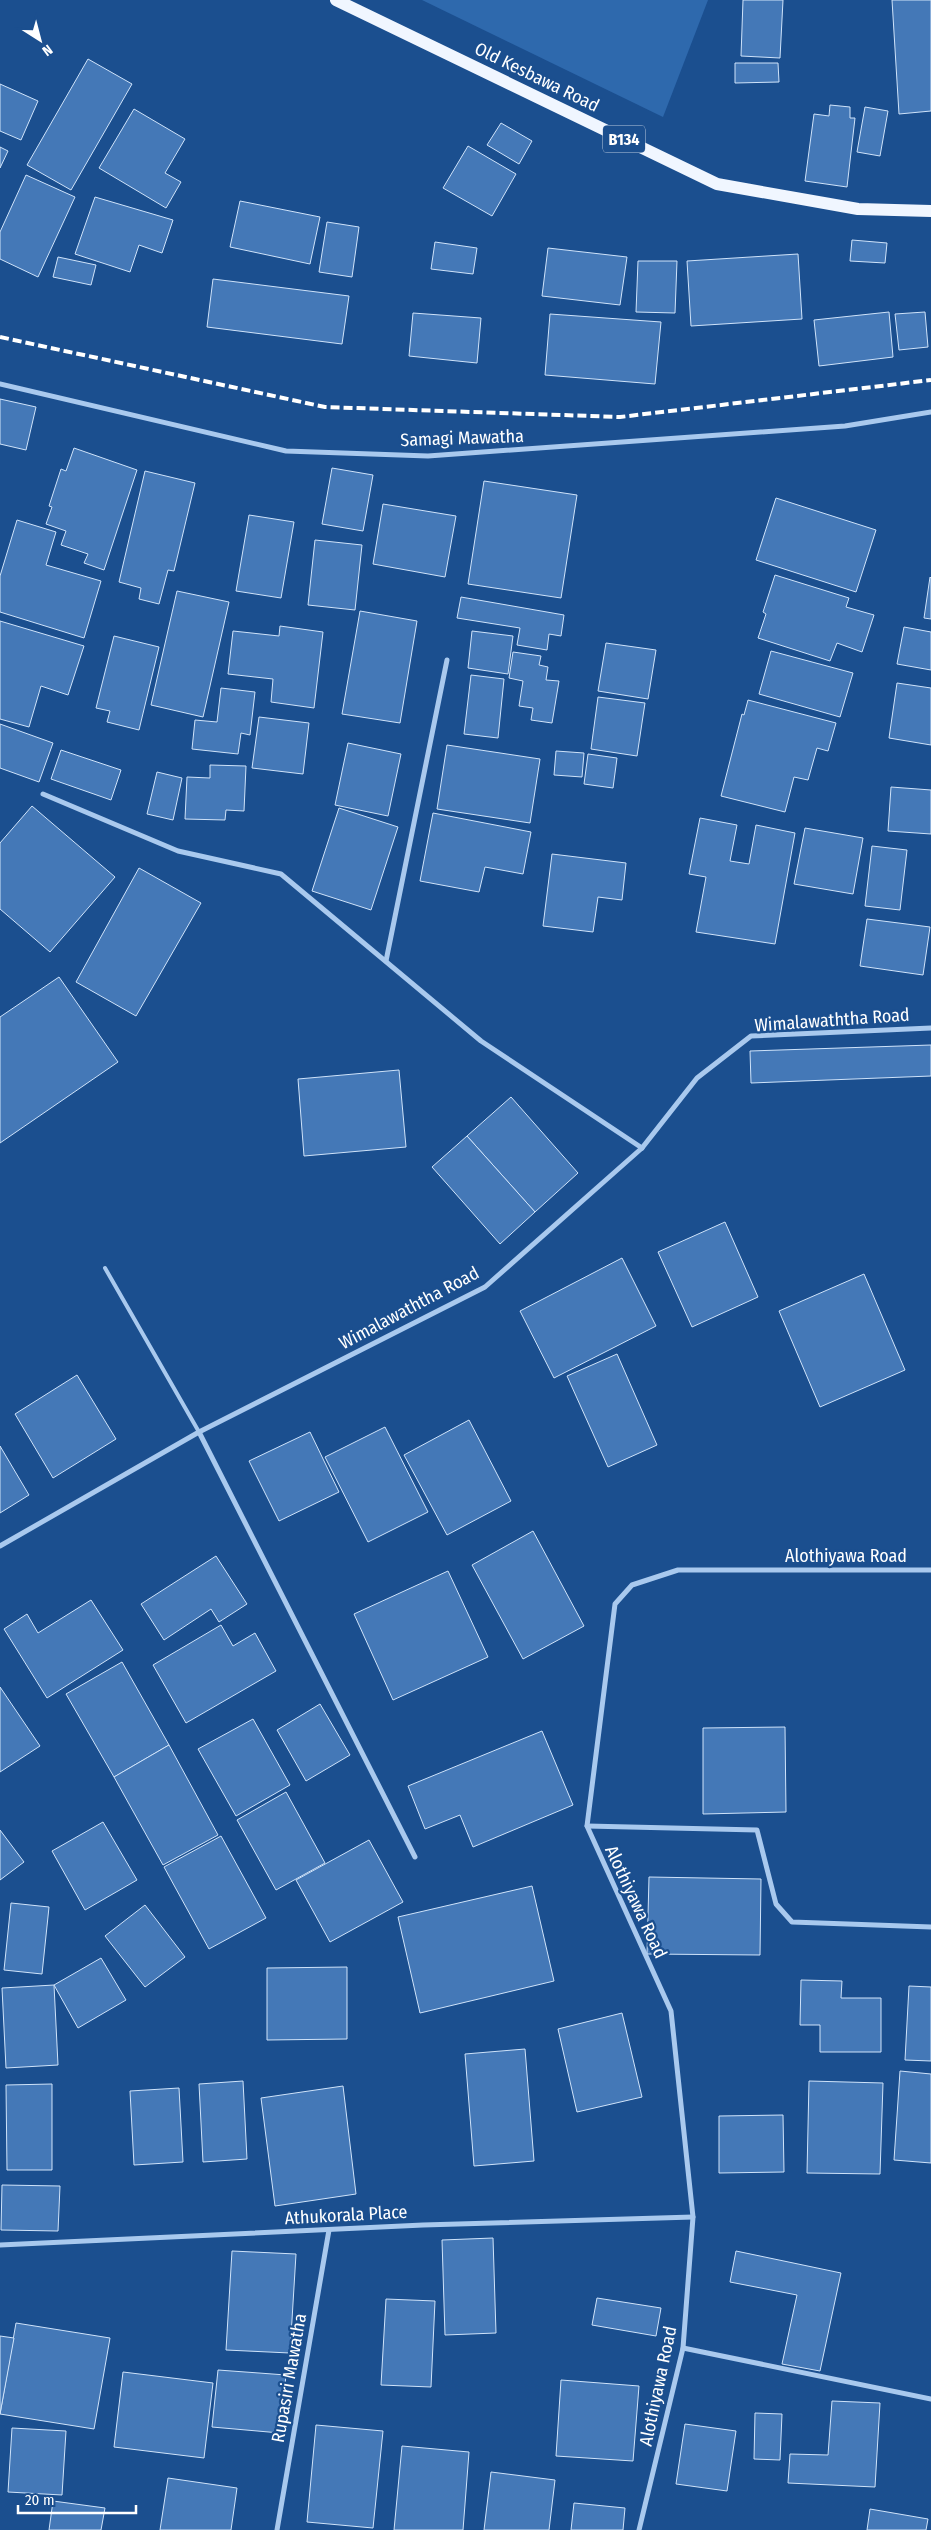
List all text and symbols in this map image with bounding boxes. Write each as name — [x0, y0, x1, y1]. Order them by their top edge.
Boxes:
north arrow — [15, 15, 65, 65]
street label: Old Kesbawa Road — [471, 37, 603, 117]
text: N — [39, 41, 56, 59]
road number: B134 — [603, 126, 645, 152]
street label: Samagi Mawatha — [400, 425, 524, 451]
street label: Wimalawaththa Road — [754, 1004, 910, 1036]
street label: Wimalawaththa Road — [335, 1262, 483, 1354]
street label: Alothiyawa Road — [785, 1545, 907, 1567]
street label: Alothiyawa Road — [600, 1842, 672, 1962]
street label: Athukorala Place — [284, 2201, 408, 2229]
street label: Rupasiri Mawatha — [267, 2312, 311, 2444]
street label: Alothiyawa Road — [635, 2324, 681, 2448]
scale bar — [18, 2482, 135, 2514]
text: 20 m — [25, 2491, 55, 2509]

